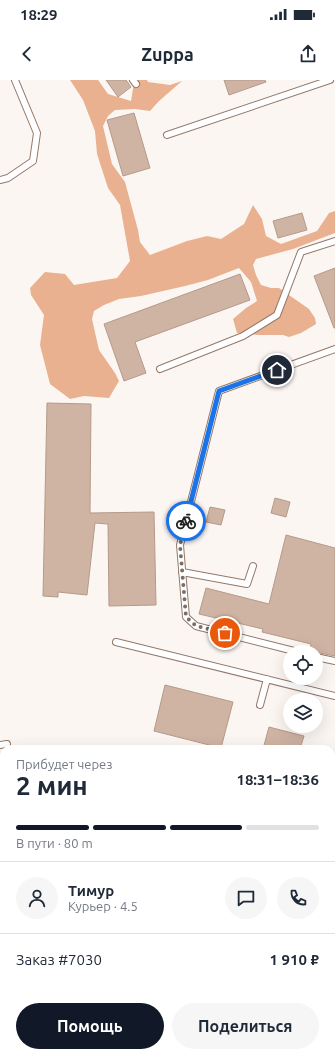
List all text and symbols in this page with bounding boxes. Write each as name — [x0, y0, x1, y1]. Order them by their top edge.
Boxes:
text: 18:29 — [20, 6, 58, 23]
icon: back — [16, 43, 38, 65]
icon: share — [297, 43, 319, 65]
text: Zuppa — [141, 44, 194, 64]
pin — [260, 353, 294, 387]
icon: home — [266, 359, 288, 381]
courier — [166, 501, 206, 541]
icon: bike — [175, 510, 197, 532]
pin — [208, 616, 242, 650]
icon: bag — [214, 622, 236, 644]
map controls — [283, 645, 323, 733]
button: locate — [283, 645, 323, 685]
button: layers — [283, 693, 323, 733]
text: Прибудет через — [16, 757, 113, 771]
text: 2 мин — [16, 771, 88, 800]
text: 18:31–18:36 — [236, 771, 319, 788]
text: В пути · 80 m — [16, 836, 93, 850]
button: person — [16, 877, 58, 919]
button: chat — [225, 877, 267, 919]
button: phone — [277, 877, 319, 919]
text: Тимур — [68, 882, 114, 899]
text: Курьер · 4.5 — [68, 899, 138, 913]
text: Заказ #7030 — [16, 951, 102, 968]
text: 1 910 ₽ — [270, 951, 319, 968]
button: Помощь — [16, 1003, 164, 1049]
button: Поделиться — [172, 1003, 319, 1049]

